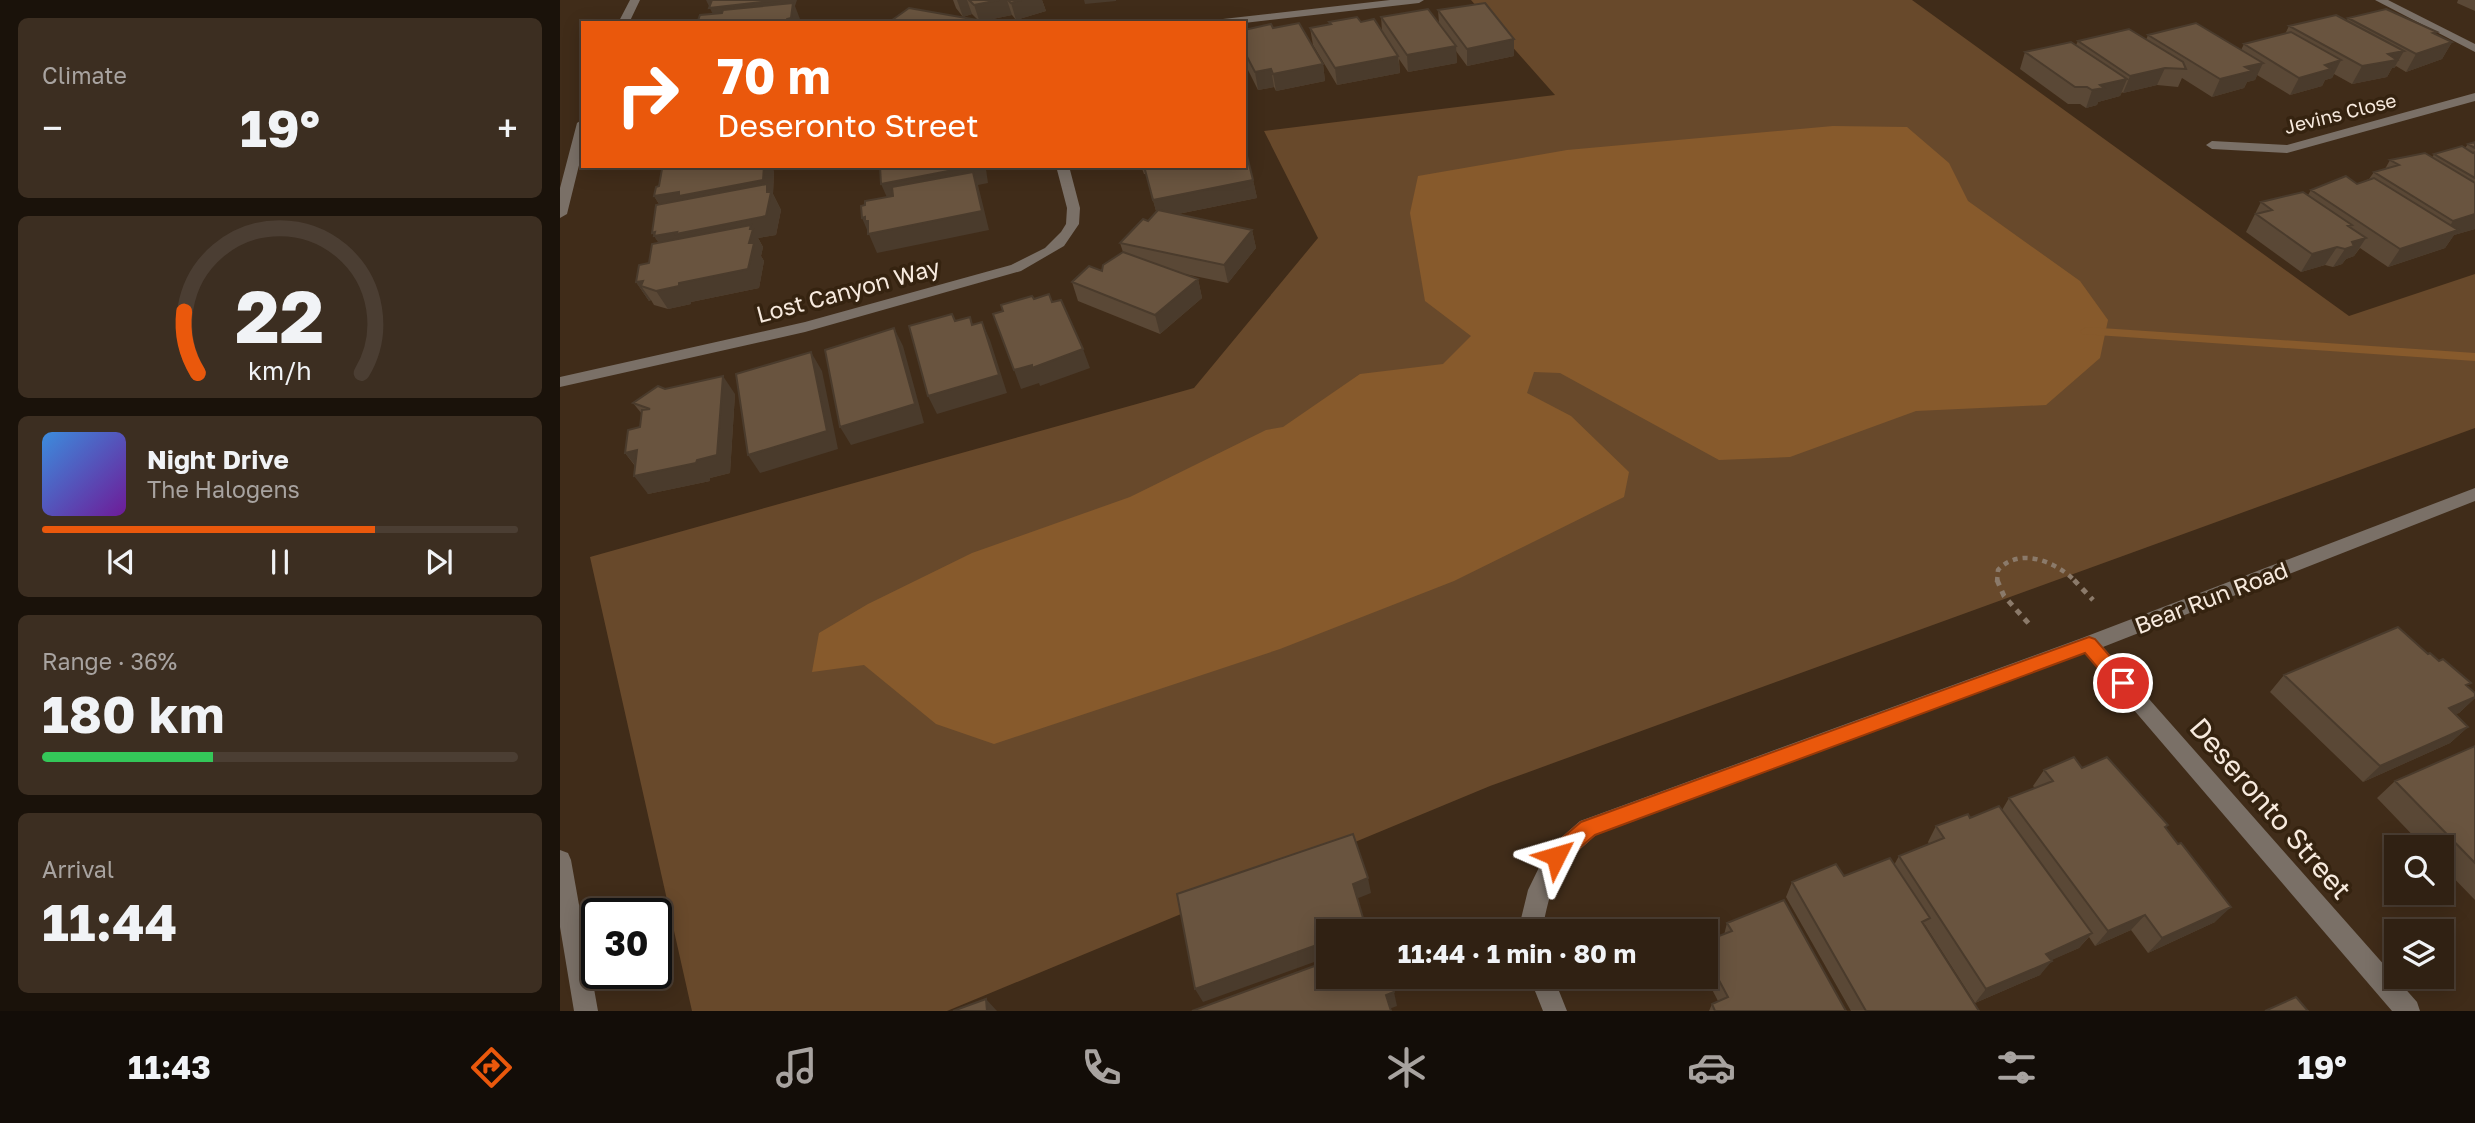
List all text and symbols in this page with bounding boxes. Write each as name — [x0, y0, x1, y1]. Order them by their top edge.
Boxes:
text: 70 m — [717, 46, 831, 105]
icon: right — [602, 49, 693, 140]
text: Climate — [42, 61, 127, 89]
street label: Jevins Close — [2282, 88, 2398, 138]
text: 19° — [240, 96, 320, 158]
text: − — [42, 105, 63, 150]
text: + — [497, 105, 518, 150]
text: Deseronto Street — [717, 106, 979, 144]
street label: Lost Canyon Way — [753, 252, 943, 328]
text: 22 — [236, 273, 324, 360]
text: km/h — [248, 355, 312, 386]
text: Night Drive — [147, 444, 289, 475]
text: The Halogens — [147, 475, 300, 503]
icon: previous — [102, 543, 140, 581]
icon: pause — [261, 543, 299, 581]
icon: next — [420, 543, 458, 581]
street label: Bear Run Road — [2130, 555, 2292, 639]
text: Range · 36% — [42, 647, 177, 675]
pin — [2093, 653, 2153, 713]
icon: arrive — [2104, 664, 2142, 702]
text: 180 km — [42, 682, 225, 744]
street label: Deseronto Street — [2183, 711, 2359, 905]
position arrow — [1519, 819, 1593, 893]
map controls — [2384, 835, 2454, 989]
button: search — [2384, 835, 2454, 905]
text: Arrival — [42, 855, 114, 883]
text: 11:44 — [42, 890, 177, 952]
speed limit sign: 30 — [581, 898, 672, 989]
button: layers — [2384, 919, 2454, 989]
text: 11:44 · 1 min · 80 m — [1398, 938, 1636, 969]
icon: directions — [467, 1043, 516, 1092]
icon: music — [772, 1043, 821, 1092]
icon: phone — [1077, 1043, 1126, 1092]
icon: climate — [1382, 1043, 1431, 1092]
icon: car — [1687, 1043, 1736, 1092]
icon: filters — [1992, 1043, 2041, 1092]
text: 11:43 — [128, 1048, 211, 1086]
text: 19° — [2298, 1048, 2347, 1086]

